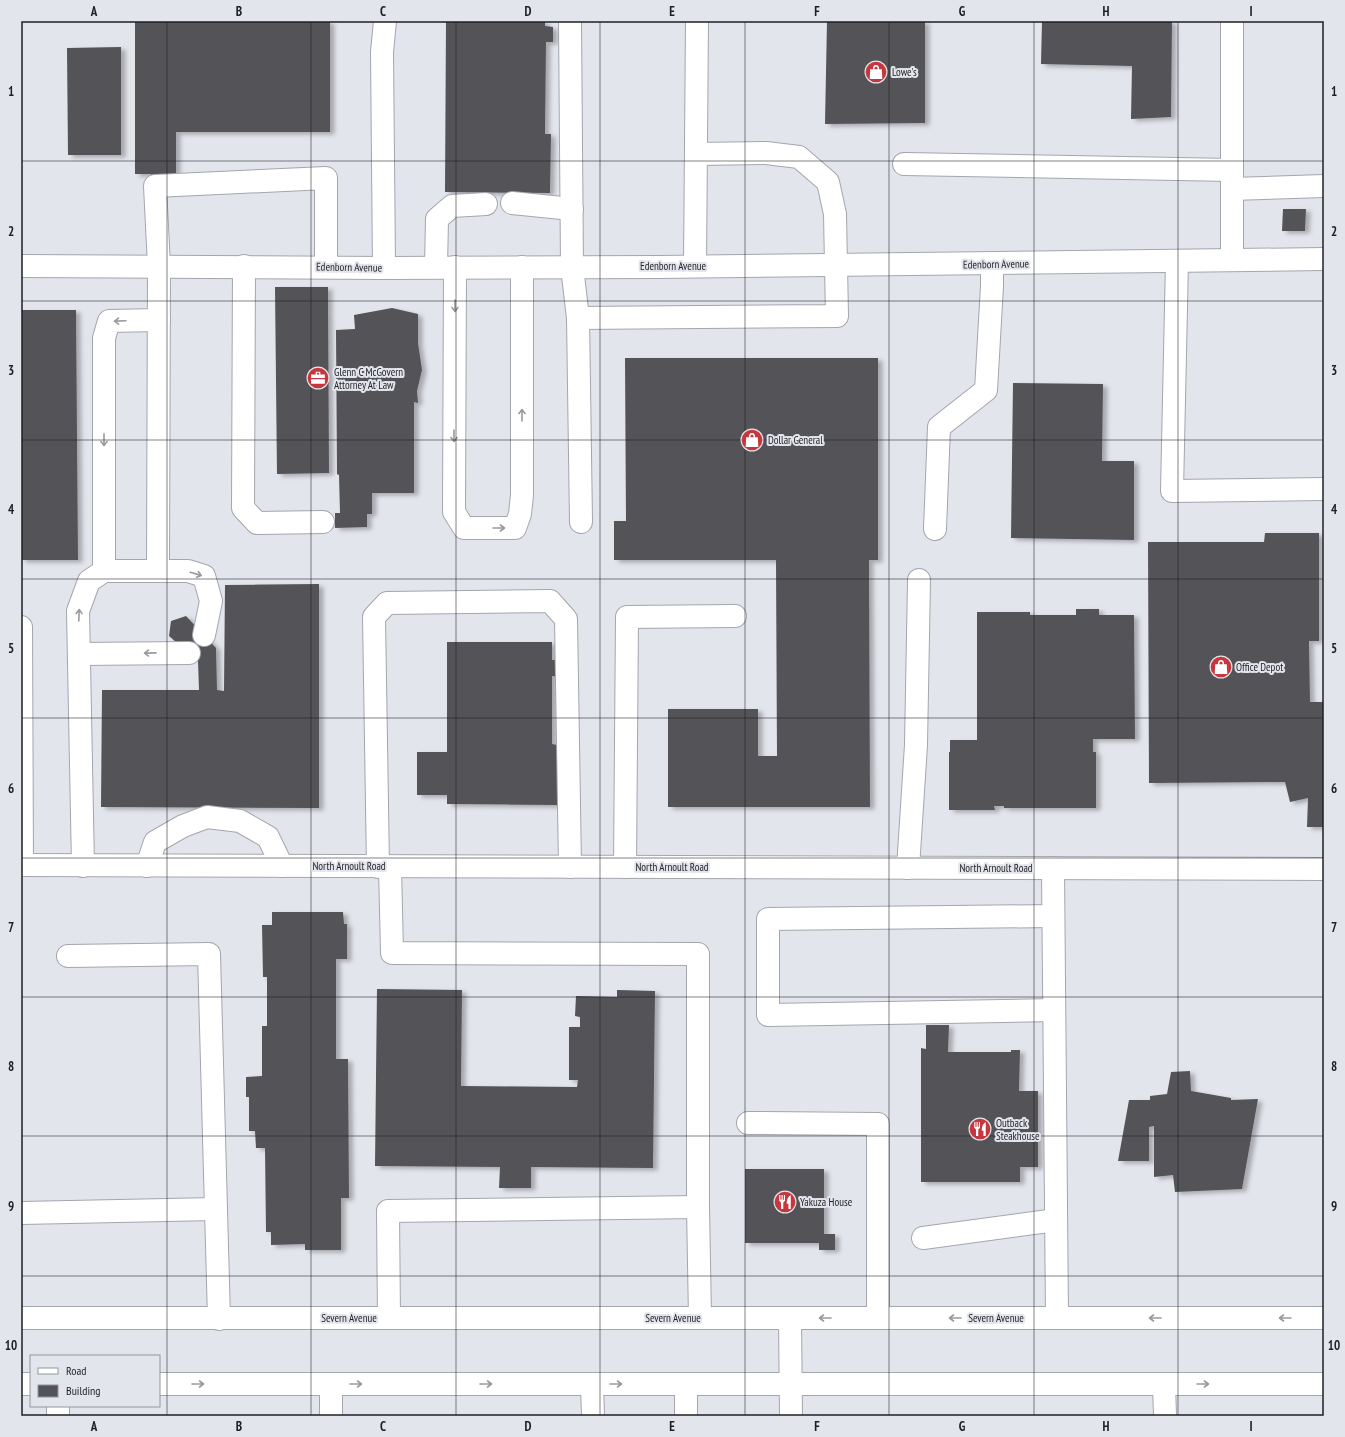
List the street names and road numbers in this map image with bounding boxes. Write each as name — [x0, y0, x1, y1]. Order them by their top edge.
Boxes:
street label: Edenborn Avenue — [963, 256, 1030, 272]
street label: Edenborn Avenue — [316, 259, 383, 275]
street label: Edenborn Avenue — [640, 259, 706, 273]
street label: North Arnoult Road — [312, 859, 386, 873]
street label: North Arnoult Road — [635, 860, 709, 874]
street label: North Arnoult Road — [959, 861, 1033, 875]
street label: Severn Avenue — [321, 1311, 377, 1325]
street label: Severn Avenue — [645, 1311, 701, 1325]
street label: Severn Avenue — [968, 1311, 1024, 1325]

